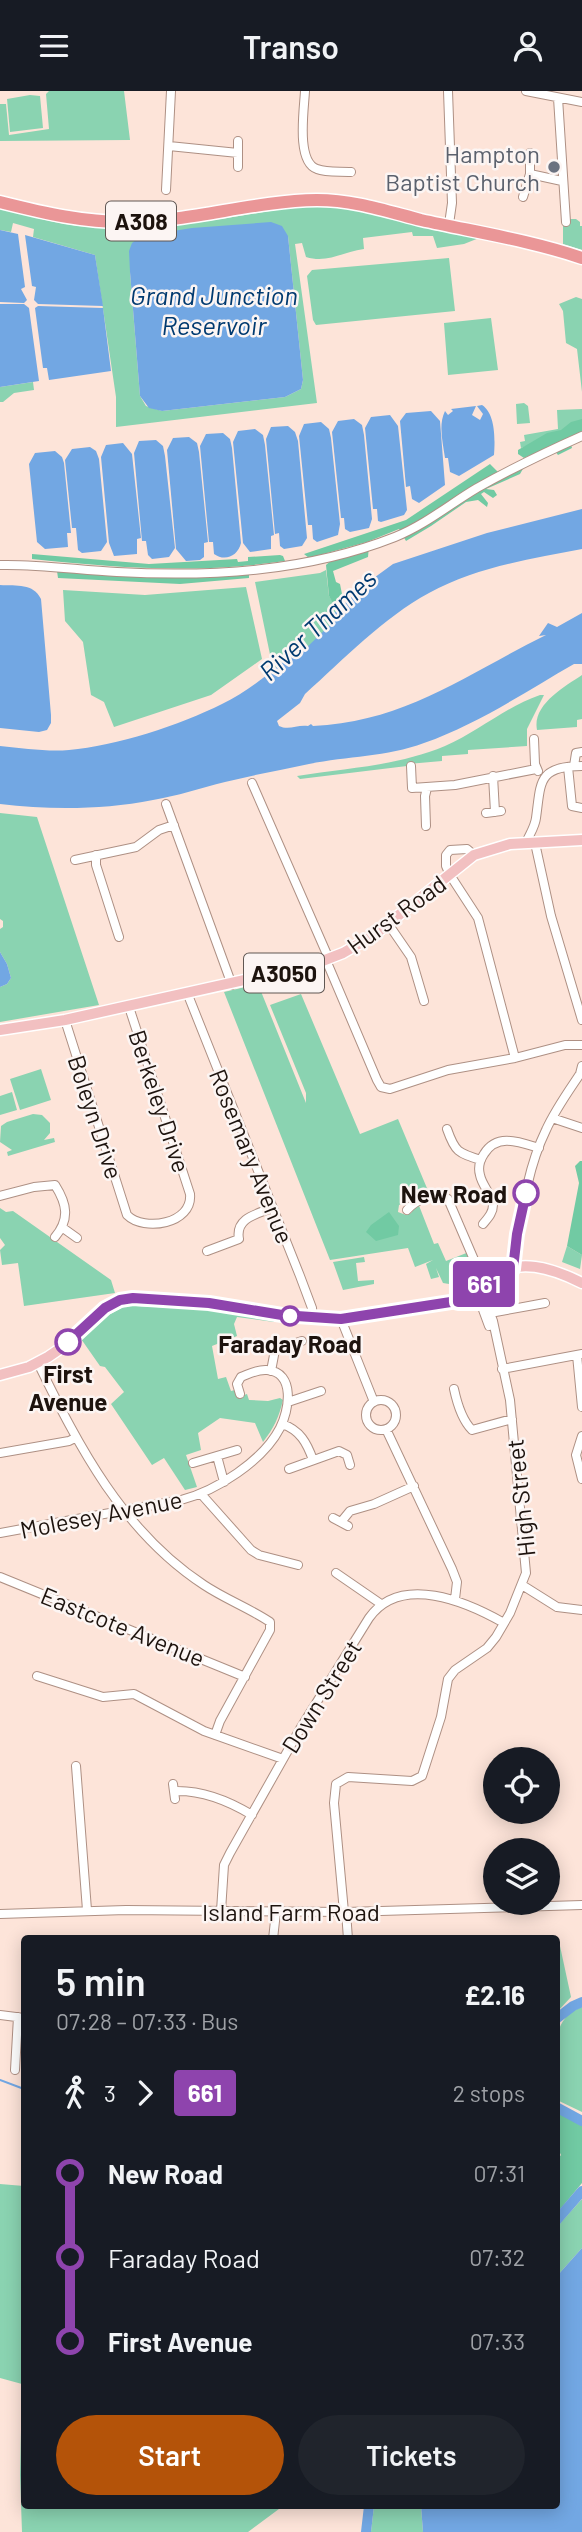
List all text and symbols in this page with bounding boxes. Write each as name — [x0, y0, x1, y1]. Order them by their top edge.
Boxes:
icon: menu — [35, 27, 73, 65]
text: Transo — [243, 27, 339, 65]
icon: person — [509, 27, 547, 65]
place label: Hampton Baptist Church — [385, 139, 540, 196]
marker: Hampton Baptist Church — [546, 159, 562, 175]
road number: A308 — [106, 202, 176, 241]
water label: Grand Junction Reservoir — [130, 279, 298, 340]
water label: River Thames — [252, 562, 382, 686]
street label: Hurst Road — [341, 868, 451, 960]
road number: A3050 — [244, 953, 324, 993]
street label: Berkeley Drive — [123, 1026, 197, 1176]
street label: Boleyn Drive — [62, 1051, 130, 1183]
street label: Rosemary Avenue — [204, 1064, 300, 1248]
place label: New Road — [401, 1179, 507, 1208]
marker: New Road — [513, 1180, 539, 1206]
line badge: 661 — [444, 1261, 524, 1307]
text: 661 — [467, 1269, 501, 1298]
marker: Faraday Road — [280, 1306, 300, 1326]
marker: First Avenue — [55, 1329, 81, 1355]
place label: Faraday Road — [218, 1329, 362, 1358]
place label: First Avenue — [29, 1359, 107, 1416]
street label: High Street — [499, 1438, 541, 1558]
street label: Molesey Avenue — [17, 1484, 185, 1544]
street label: Eastcote Avenue — [37, 1580, 209, 1672]
street label: Down Street — [275, 1634, 367, 1758]
map controls — [483, 1747, 560, 1915]
button: locate — [483, 1747, 560, 1824]
button: layers — [483, 1838, 560, 1915]
street label: Island Farm Road — [202, 1897, 380, 1926]
text: 5 min — [56, 1958, 146, 2004]
text: £2.16 — [464, 1979, 525, 2010]
text: 07:28 – 07:33 · Bus — [56, 2007, 238, 2035]
icon: walk — [56, 2074, 94, 2112]
icon: forward — [126, 2074, 164, 2112]
text: 661 — [188, 2078, 222, 2107]
text: 3 — [104, 2079, 116, 2107]
text: 2 stops — [453, 2079, 525, 2107]
text: New Road — [108, 2158, 223, 2189]
text: 07:31 — [474, 2159, 525, 2187]
text: Faraday Road — [108, 2242, 260, 2273]
text: 07:32 — [469, 2243, 525, 2271]
text: First Avenue — [108, 2326, 253, 2357]
text: 07:33 — [470, 2327, 525, 2355]
button: Start — [56, 2415, 284, 2495]
button: Tickets — [298, 2415, 525, 2495]

